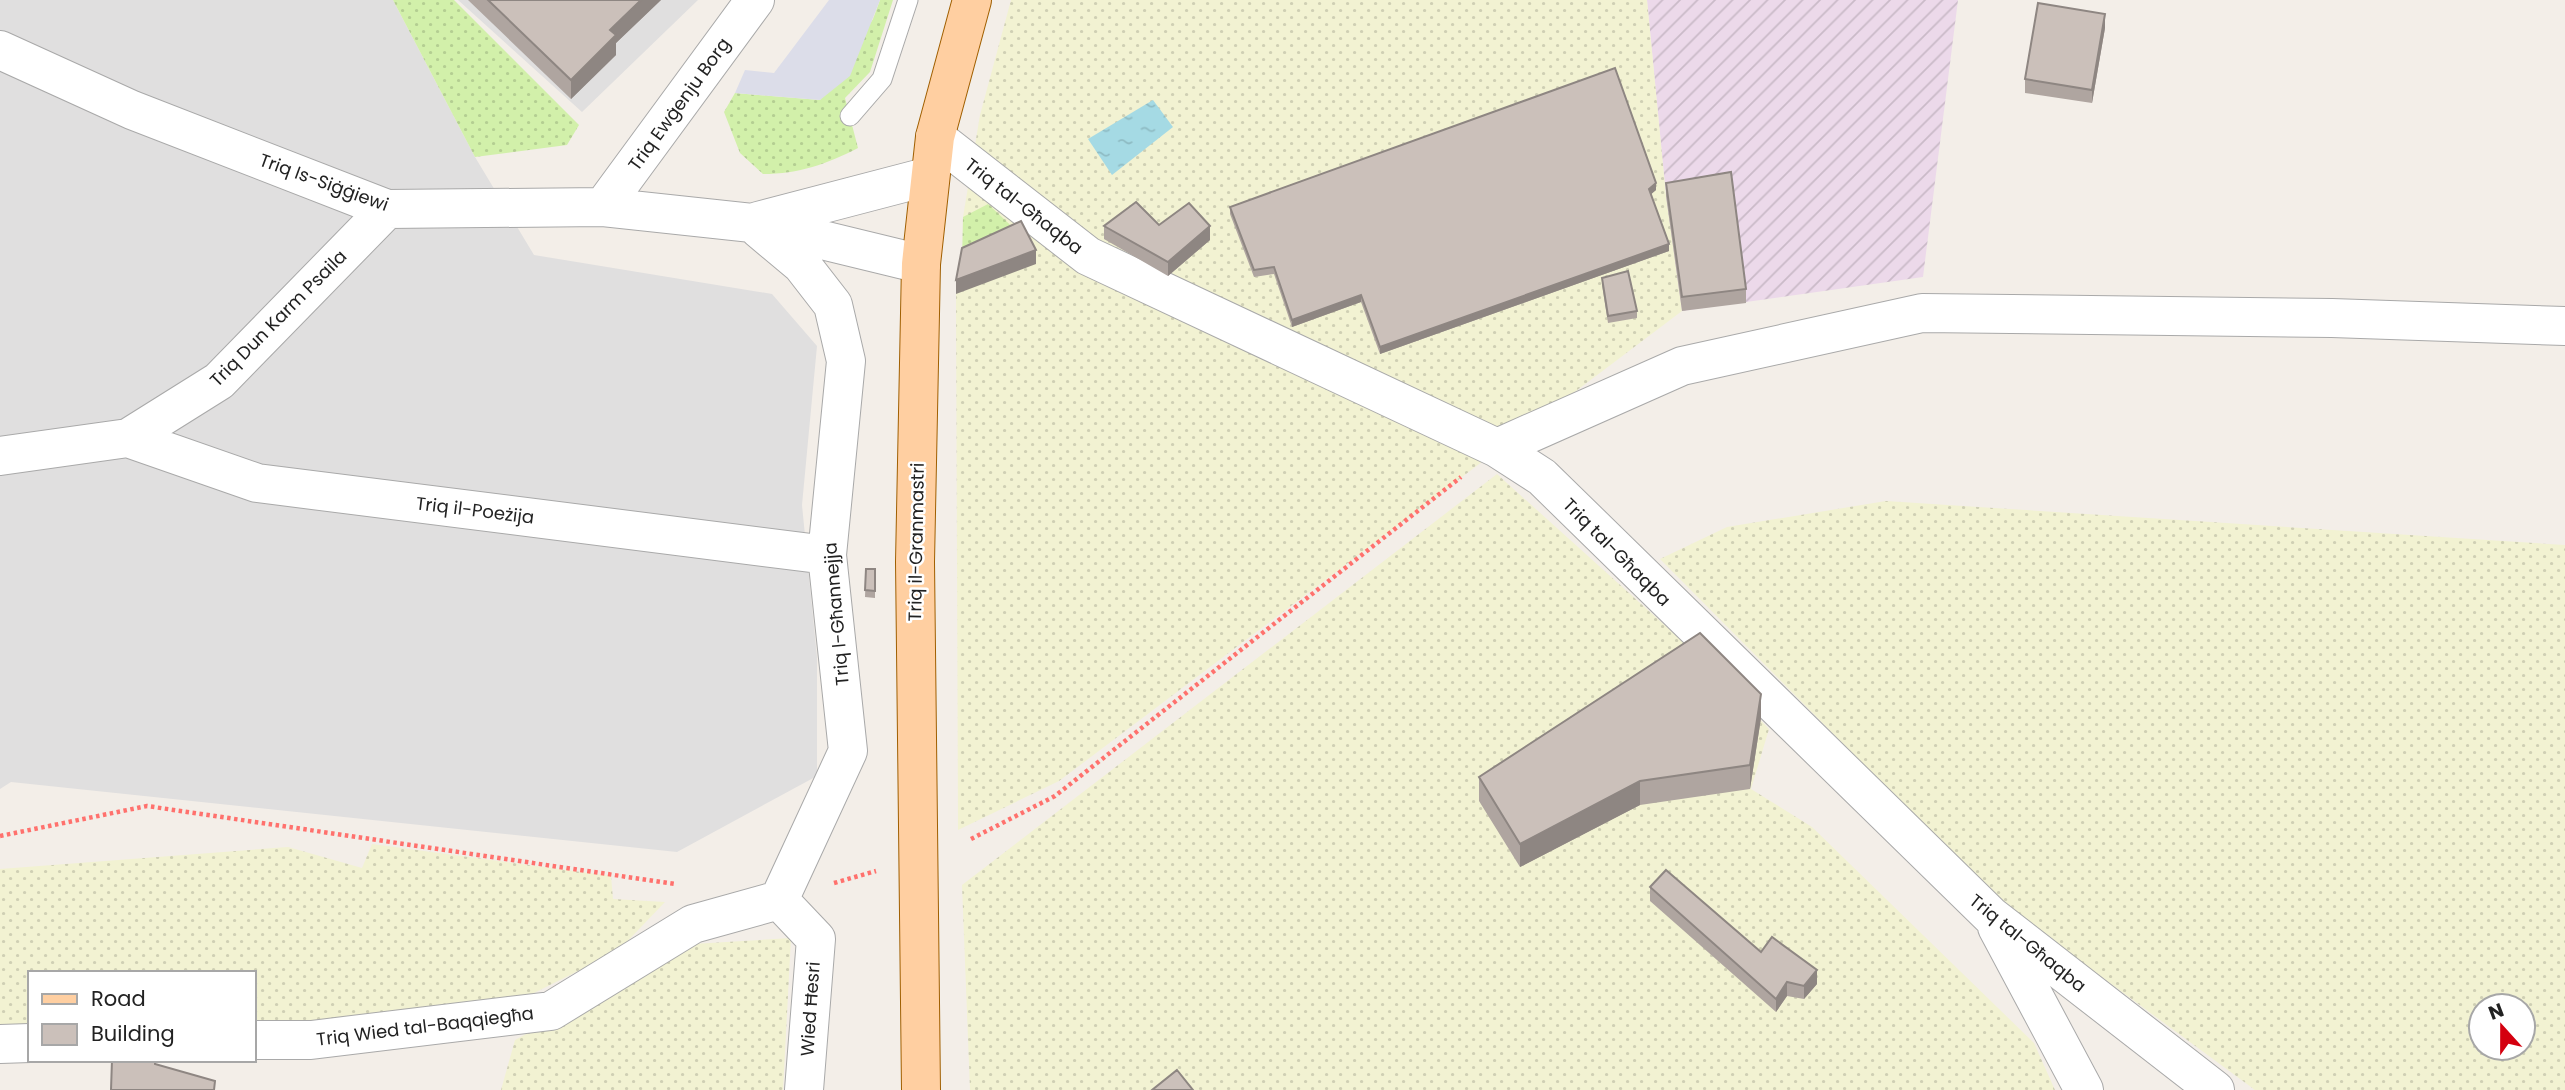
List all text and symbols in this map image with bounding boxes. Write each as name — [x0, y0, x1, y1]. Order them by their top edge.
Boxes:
street label: Triq Ewġenju Borg — [622, 32, 736, 176]
street label: Triq Is-Siġġiewi — [256, 147, 392, 217]
street label: Triq tal-Għaqba — [960, 152, 1088, 260]
street label: Triq Dun Karm Psaila — [204, 244, 352, 392]
street label: Triq il-Granmastri — [902, 462, 930, 622]
street label: Triq il-Poeżija — [414, 490, 536, 530]
street label: Triq tal-Għaqba — [1557, 492, 1677, 612]
street label: Triq l-Għannejja — [817, 541, 855, 687]
street label: Triq tal-Għaqba — [1964, 888, 2092, 998]
street label: Wied Ħesri — [794, 961, 826, 1057]
legend — [28, 971, 256, 1062]
text: Road — [91, 984, 146, 1013]
north arrow — [2467, 992, 2537, 1062]
text: N — [2485, 996, 2508, 1027]
street label: Triq Wied tal-Baqqiegħa — [315, 1000, 535, 1052]
text: Building — [91, 1019, 175, 1048]

